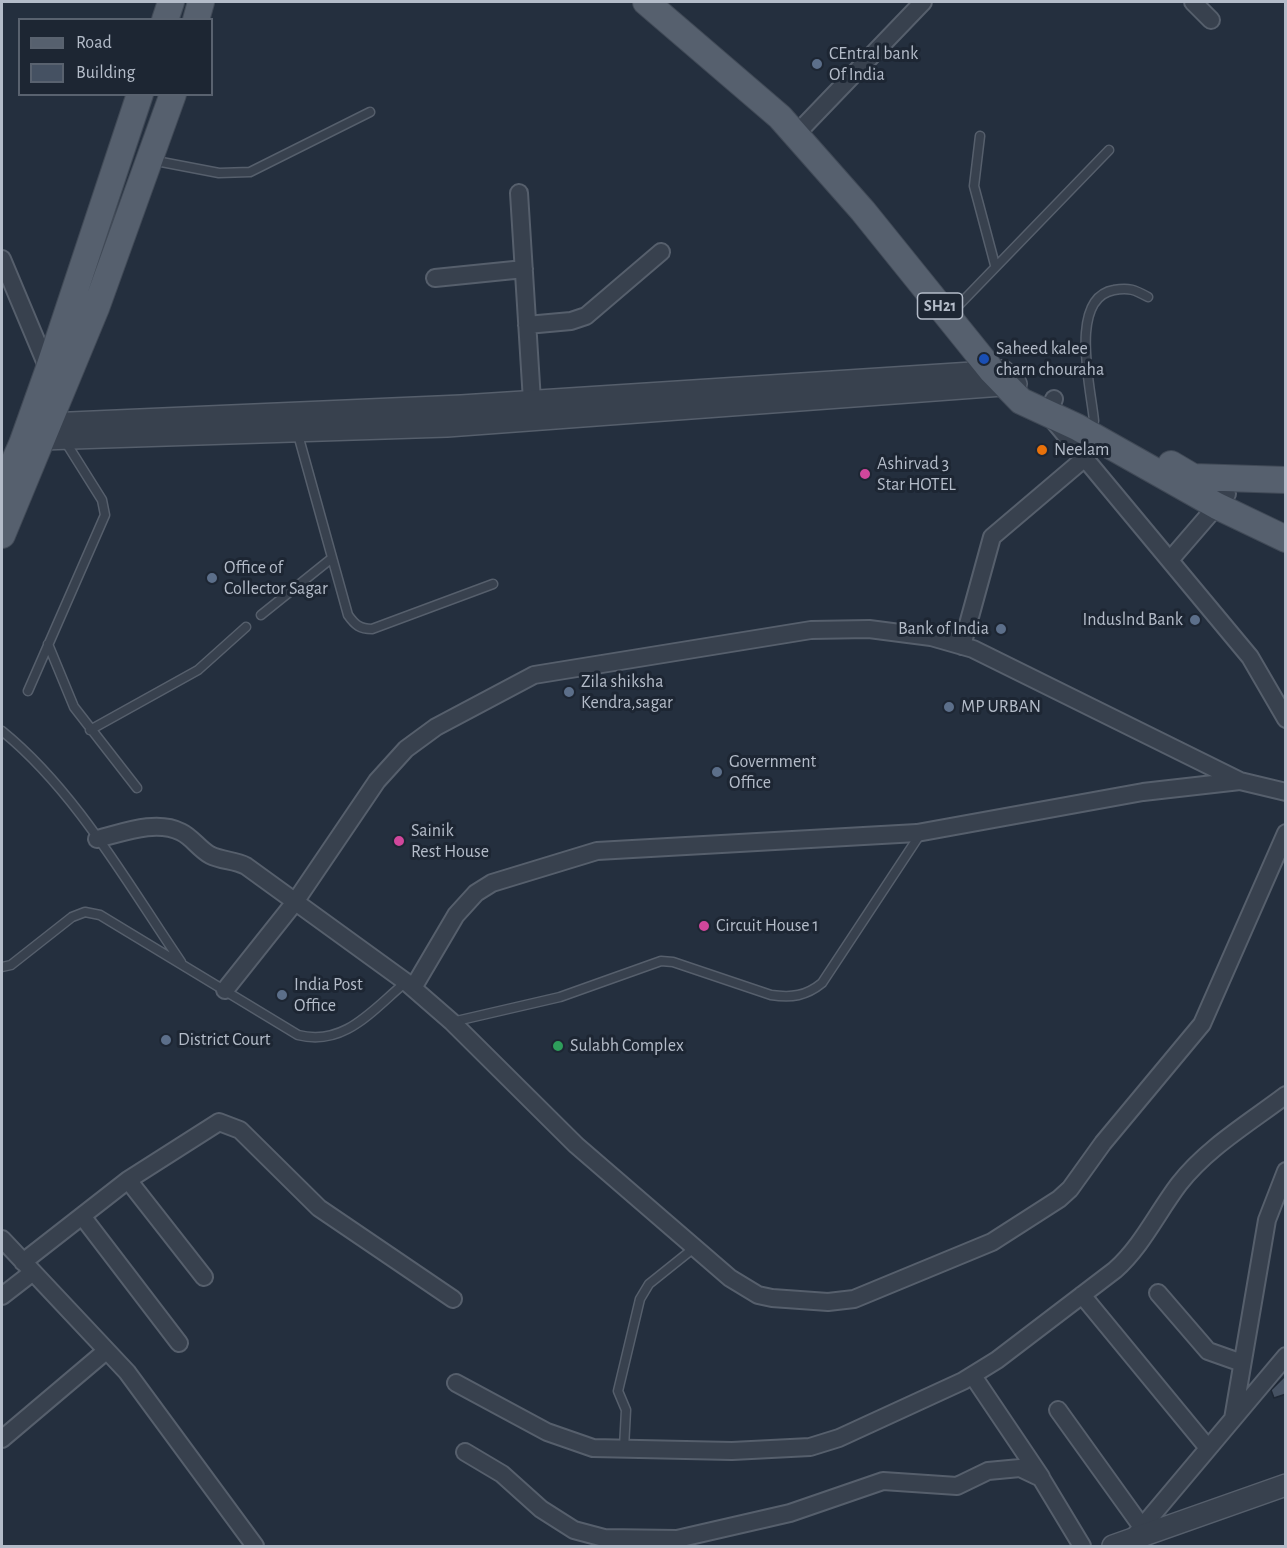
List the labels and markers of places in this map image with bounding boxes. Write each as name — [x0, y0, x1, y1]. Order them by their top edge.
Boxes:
place label: CEntral bank Of India — [829, 43, 918, 86]
marker: CEntral bank Of India — [810, 57, 824, 71]
place label: Saheed kalee charn chouraha — [996, 338, 1104, 380]
marker: Saheed kalee charn chouraha — [977, 352, 991, 366]
place label: Neelam — [1054, 439, 1110, 461]
marker: Neelam — [1035, 443, 1049, 457]
place label: Ashirvad 3 Star HOTEL — [877, 453, 956, 496]
marker: Ashirvad 3 Star HOTEL — [858, 467, 872, 481]
place label: Office of Collector Sagar — [224, 557, 328, 600]
marker: Office of Collector Sagar — [205, 571, 219, 585]
place label: Induslnd Bank — [1083, 609, 1183, 631]
marker: Induslnd Bank — [1188, 613, 1202, 627]
place label: Bank of India — [898, 618, 989, 640]
marker: Bank of India — [994, 622, 1008, 636]
place label: Zila shiksha Kendra,sagar — [581, 671, 673, 714]
marker: Zila shiksha Kendra,sagar — [562, 685, 576, 699]
place label: MP URBAN — [961, 696, 1041, 718]
marker: MP URBAN — [942, 700, 956, 714]
place label: Government Office — [729, 751, 816, 794]
marker: Government Office — [710, 765, 724, 779]
place label: Sainik Rest House — [411, 820, 489, 862]
marker: Sainik Rest House — [392, 834, 406, 848]
place label: Circuit House 1 — [716, 915, 819, 937]
marker: Circuit House 1 — [697, 919, 711, 933]
place label: India Post Office — [294, 974, 363, 1016]
marker: India Post Office — [275, 988, 289, 1002]
place label: District Court — [178, 1029, 271, 1051]
marker: District Court — [159, 1033, 173, 1047]
place label: Sulabh Complex — [570, 1035, 684, 1057]
marker: Sulabh Complex — [551, 1039, 565, 1053]

